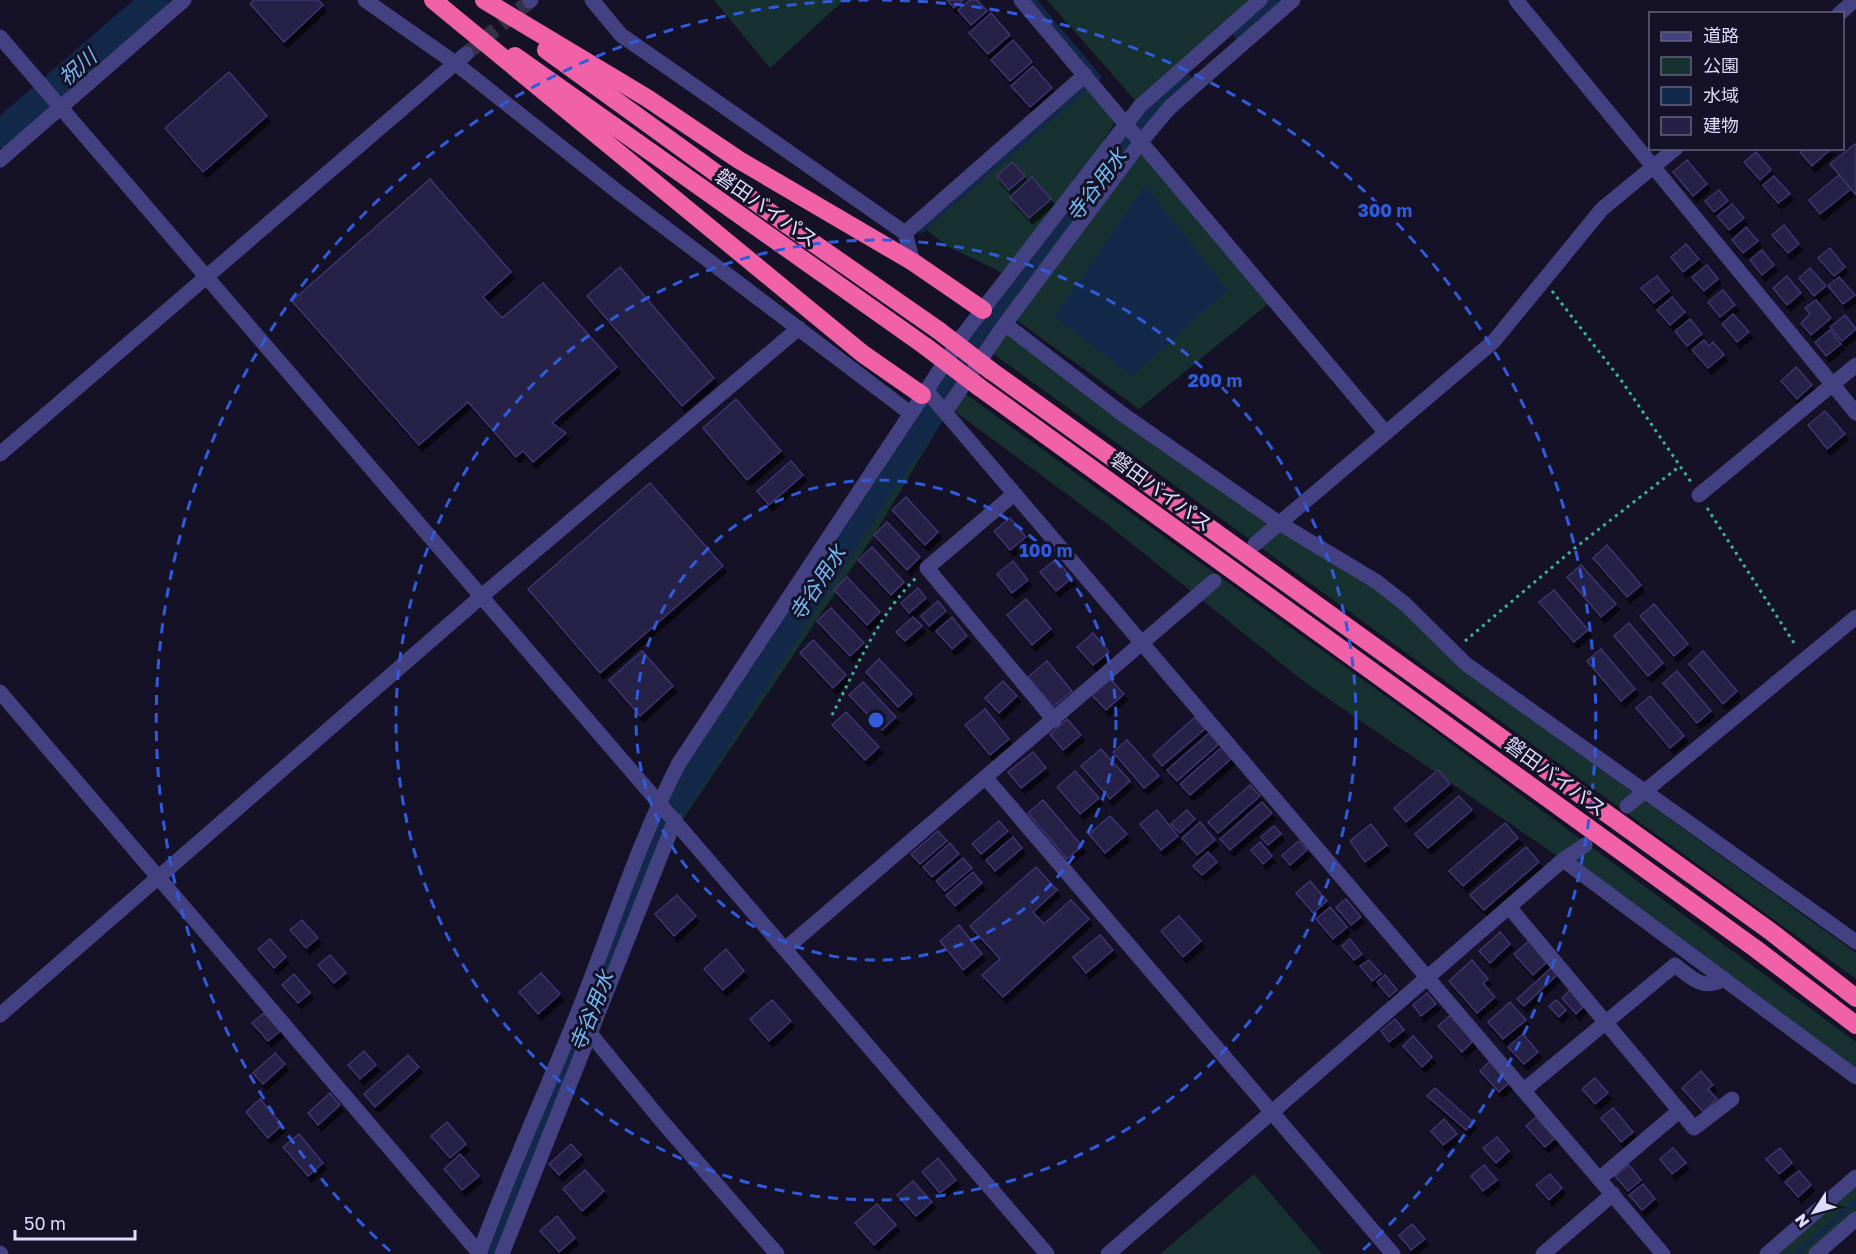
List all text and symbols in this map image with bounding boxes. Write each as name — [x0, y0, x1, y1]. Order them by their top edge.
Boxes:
legend — [1649, 12, 1844, 150]
text: 道路 — [1703, 24, 1739, 46]
water label: 祝川 — [53, 42, 103, 91]
text: 公園 — [1703, 54, 1739, 76]
text: 水域 — [1703, 84, 1739, 106]
text: 建物 — [1703, 114, 1739, 136]
water label: 寺谷用水 — [1060, 142, 1133, 226]
street label: 磐田バイパス — [711, 163, 823, 251]
text: 300 m — [1358, 199, 1412, 221]
text: 200 m — [1188, 369, 1242, 391]
street label: 磐田バイパス — [1107, 446, 1217, 536]
water label: 寺谷用水 — [783, 539, 852, 625]
text: 100 m — [1020, 539, 1072, 561]
centre of rings — [866, 710, 886, 730]
street label: 磐田バイパス — [1501, 731, 1611, 821]
water label: 寺谷用水 — [563, 965, 620, 1055]
north arrow — [1784, 1182, 1844, 1242]
scale bar — [15, 1203, 135, 1241]
text: N — [1790, 1210, 1814, 1232]
text: 50 m — [24, 1212, 66, 1234]

